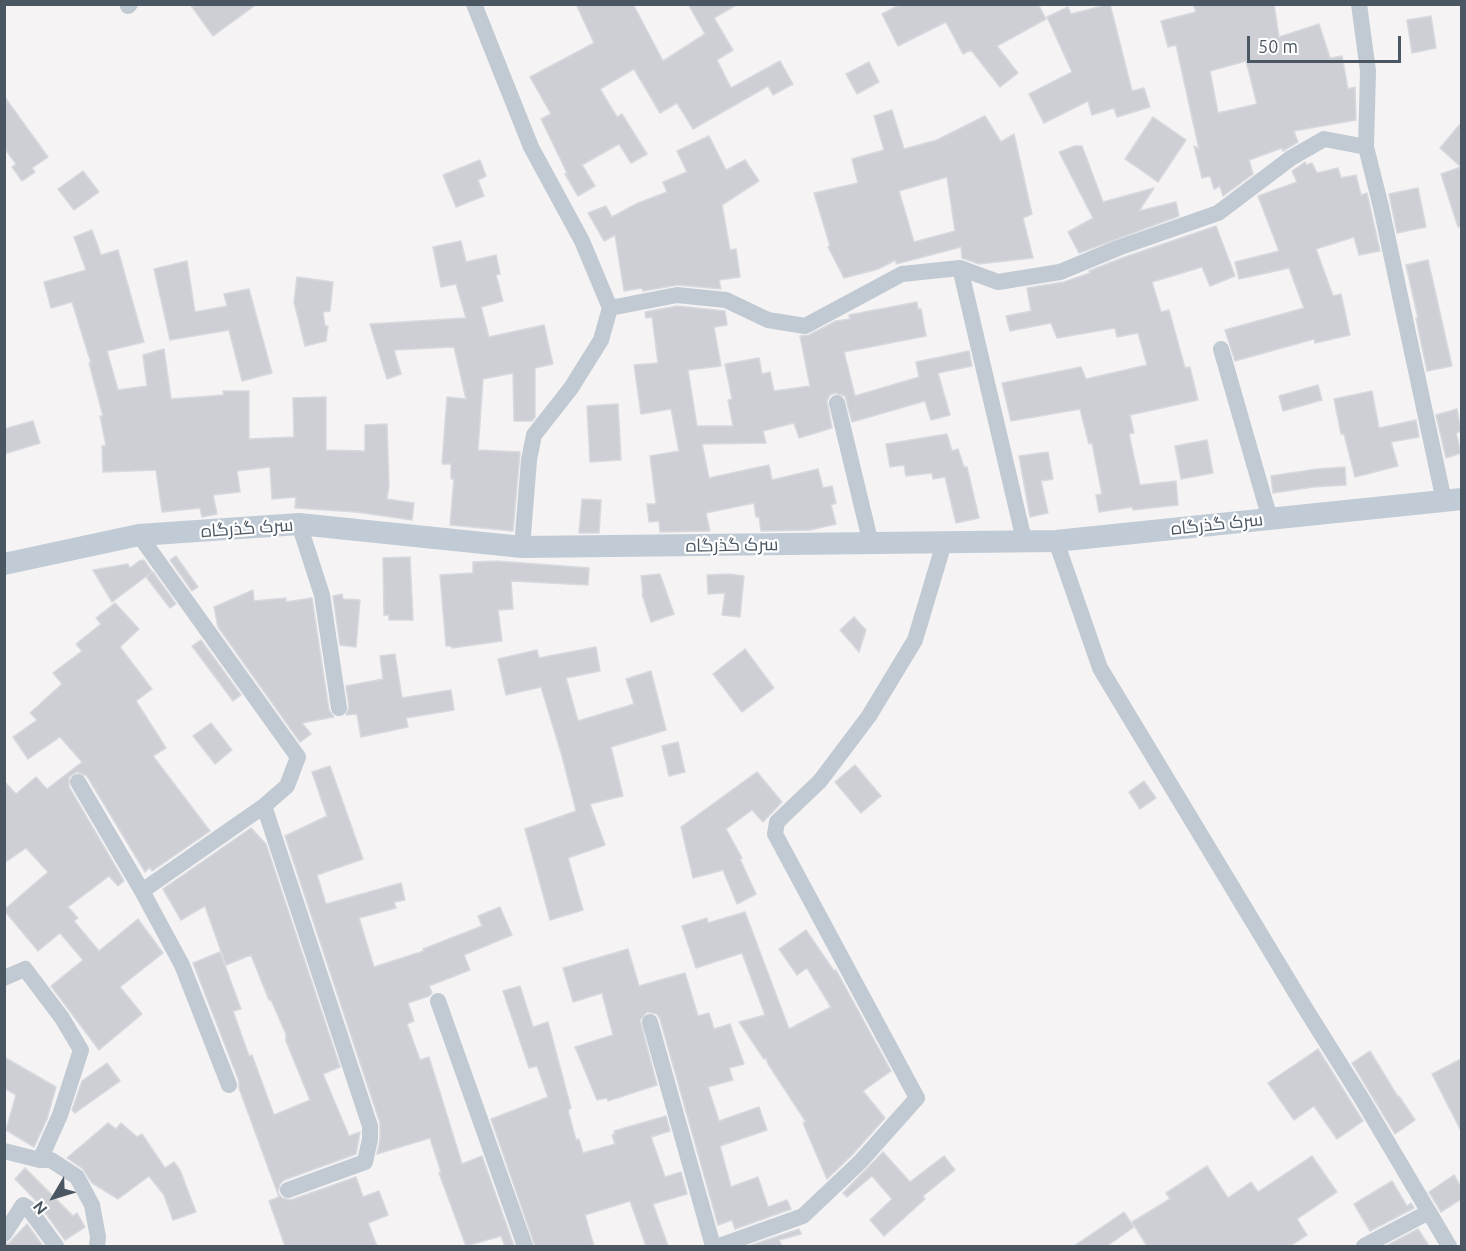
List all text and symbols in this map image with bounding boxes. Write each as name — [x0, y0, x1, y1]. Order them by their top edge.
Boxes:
scale bar — [1250, 24, 1404, 62]
text: 50 m — [1258, 36, 1298, 56]
street label: سرک گذرگاه — [1170, 508, 1264, 540]
street label: سرک گذرگاه — [200, 514, 294, 542]
street label: سرک گذرگاه — [685, 533, 779, 557]
north arrow — [24, 1167, 84, 1227]
text: N — [29, 1198, 51, 1218]

